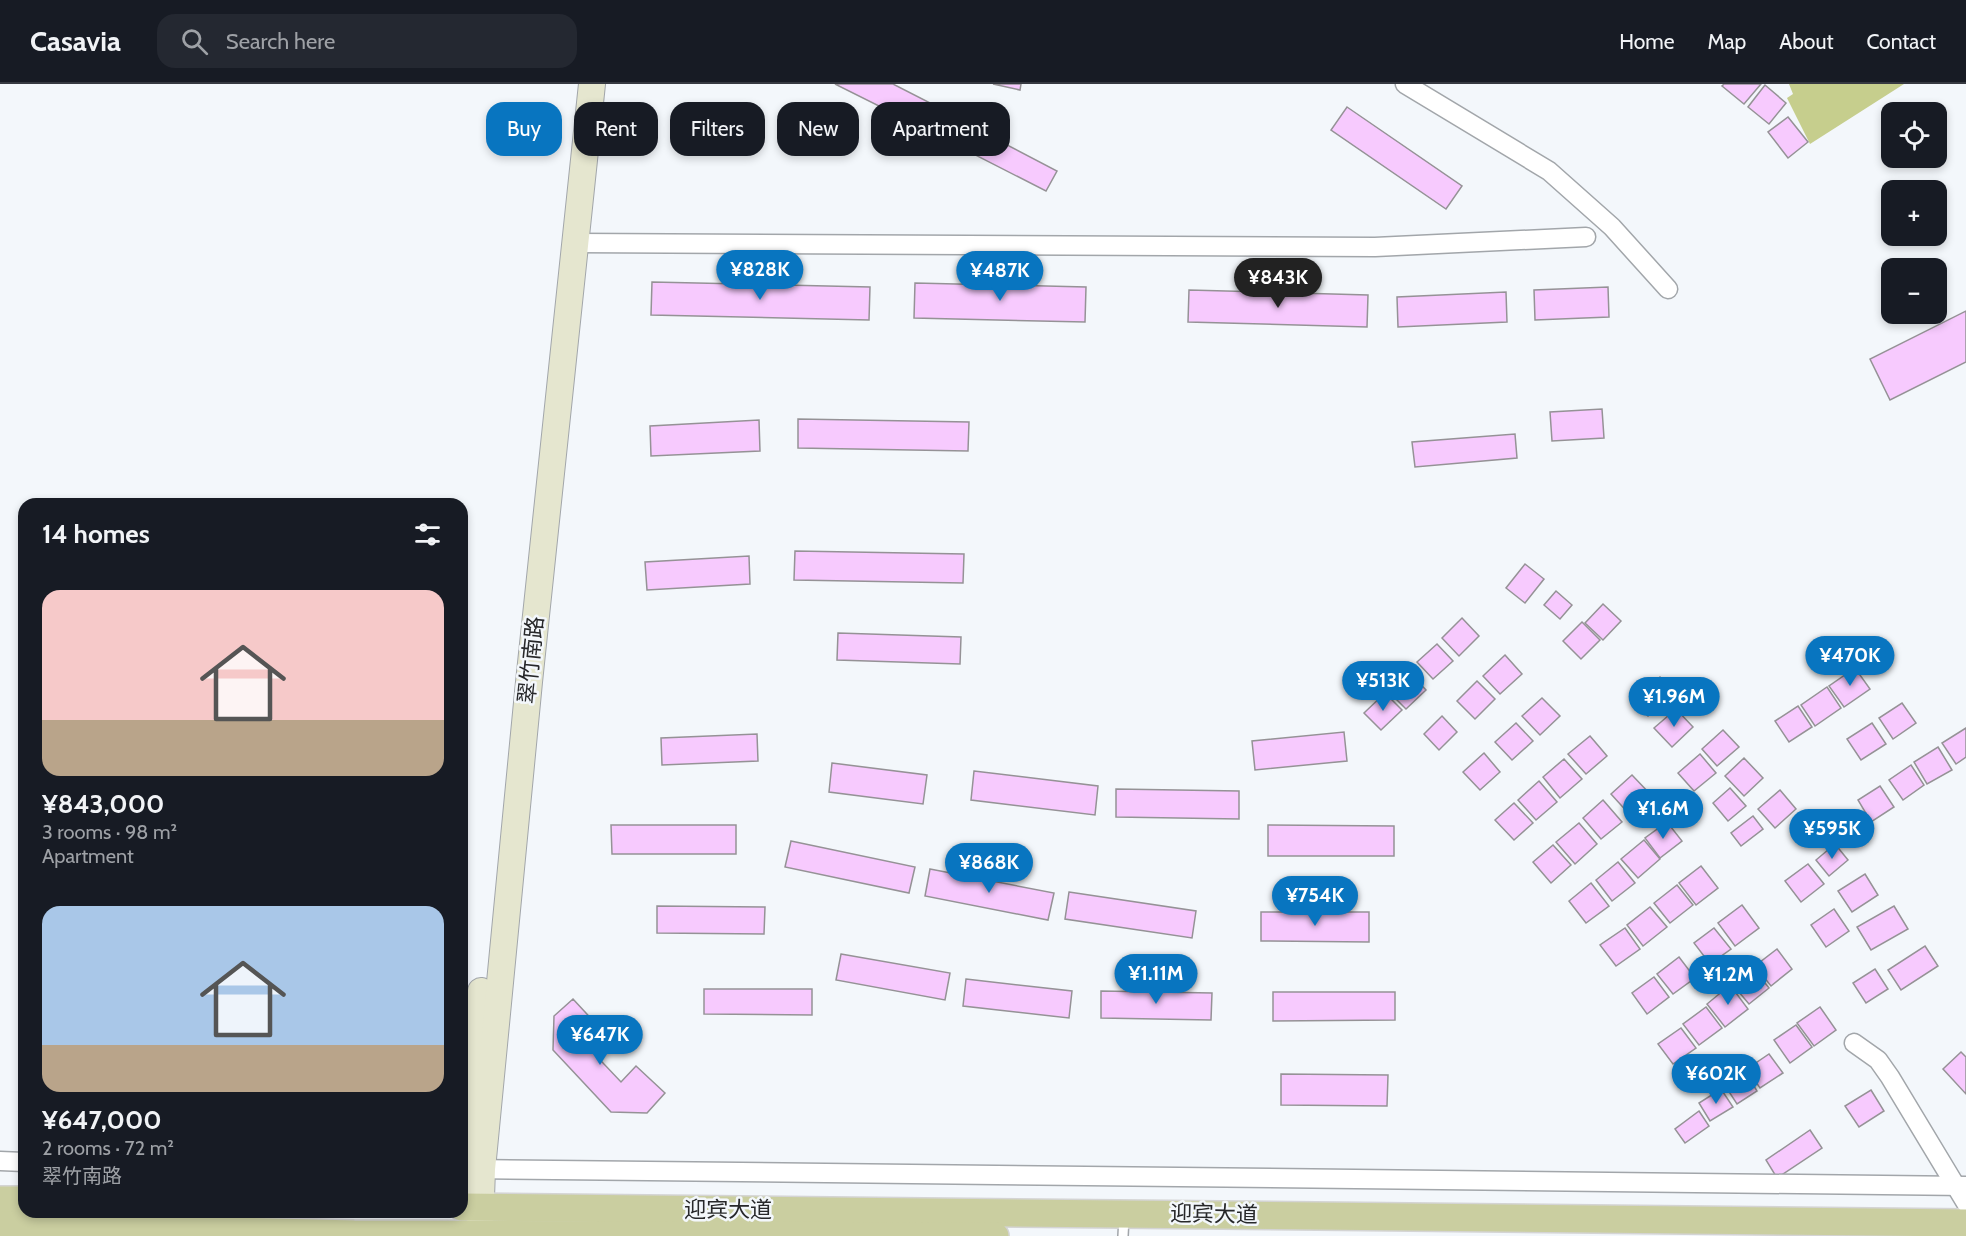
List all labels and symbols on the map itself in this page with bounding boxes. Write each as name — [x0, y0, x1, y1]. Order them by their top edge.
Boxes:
pin: ¥828K — [718, 250, 802, 301]
pin: ¥487K — [958, 251, 1042, 302]
pin: ¥843K — [1236, 258, 1320, 309]
street label: 翠竹南路 — [513, 615, 549, 705]
pin: ¥470K — [1808, 636, 1892, 687]
pin: ¥513K — [1341, 661, 1425, 712]
pin: ¥1.96M — [1625, 677, 1723, 728]
pin: ¥1.6M — [1621, 789, 1705, 840]
pin: ¥595K — [1790, 809, 1874, 860]
pin: ¥868K — [947, 843, 1031, 894]
pin: ¥754K — [1273, 876, 1357, 927]
pin: ¥1.11M — [1107, 954, 1205, 1005]
pin: ¥1.2M — [1686, 955, 1770, 1006]
pin: ¥647K — [558, 1015, 642, 1066]
pin: ¥602K — [1674, 1054, 1758, 1105]
street label: 迎宾大道 — [684, 1196, 772, 1223]
street label: 迎宾大道 — [1170, 1200, 1258, 1228]

